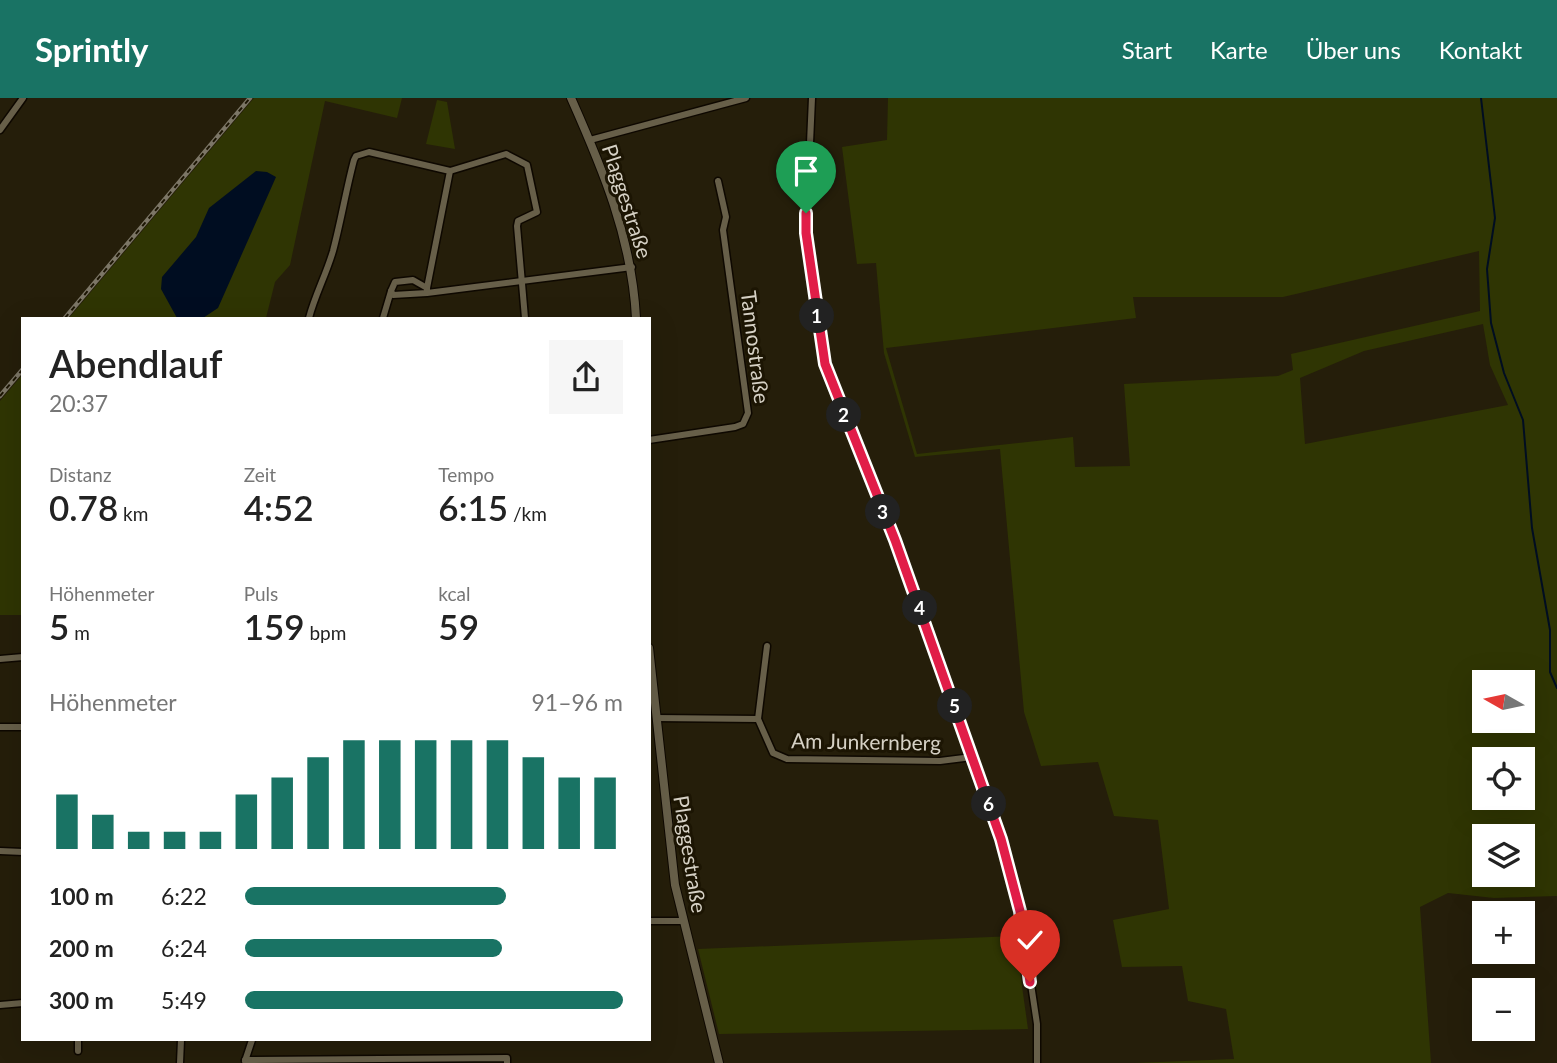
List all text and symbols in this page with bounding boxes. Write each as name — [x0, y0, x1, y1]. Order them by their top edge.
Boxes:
text: Sprintly — [35, 29, 149, 69]
text: Start — [1122, 35, 1172, 64]
text: Karte — [1210, 35, 1268, 64]
text: Über uns — [1306, 35, 1401, 64]
text: Kontakt — [1439, 35, 1522, 64]
street label: Plaggestraße — [598, 141, 658, 261]
pin — [776, 141, 836, 213]
icon: arrive — [787, 152, 825, 190]
street label: Tannostraße — [737, 289, 775, 405]
pin: 1 — [800, 298, 834, 333]
text: 1 — [811, 304, 822, 327]
text: Abendlauf — [49, 340, 223, 386]
button: share — [549, 340, 623, 414]
text: 20:37 — [49, 389, 108, 417]
pin: 2 — [826, 398, 862, 432]
text: 2 — [838, 403, 849, 426]
text: Distanz — [49, 463, 112, 486]
text: Zeit — [244, 463, 276, 486]
text: Tempo — [438, 463, 494, 486]
text: 0.78 — [49, 486, 118, 528]
text: 4:52 — [244, 486, 313, 528]
text: 6:15 — [438, 486, 508, 528]
pin: 3 — [866, 494, 900, 530]
text: 3 — [877, 500, 888, 523]
text: km — [118, 502, 148, 525]
text: /km — [508, 502, 547, 525]
text: Höhenmeter — [49, 582, 155, 605]
text: Puls — [244, 582, 278, 605]
text: kcal — [438, 582, 470, 605]
pin: 4 — [902, 590, 937, 626]
text: 4 — [914, 596, 925, 619]
text: 5 — [49, 605, 69, 647]
text: 159 — [244, 605, 305, 647]
text: 59 — [438, 605, 479, 647]
text: m — [69, 621, 90, 644]
text: bpm — [305, 621, 346, 644]
north arrow — [1472, 670, 1535, 733]
map controls — [1472, 670, 1535, 1041]
text: Höhenmeter — [49, 688, 177, 716]
text: 91–96 m — [531, 688, 623, 716]
pin: 5 — [937, 688, 972, 724]
text: 5 — [949, 694, 960, 717]
street label: Am Junkernberg — [791, 727, 941, 755]
button: locate — [1472, 747, 1535, 810]
pin: 6 — [972, 786, 1006, 822]
text: 6 — [983, 792, 994, 815]
street label: Plaggestraße — [669, 794, 713, 914]
button: layers — [1472, 824, 1535, 887]
text: 100 m — [49, 882, 114, 910]
text: 6:22 — [161, 882, 207, 910]
button: + — [1472, 901, 1535, 964]
pin — [1000, 910, 1060, 982]
icon: check — [1011, 921, 1049, 959]
text: 200 m — [49, 934, 114, 962]
text: 6:24 — [161, 934, 207, 962]
button: − — [1472, 978, 1535, 1041]
text: 300 m — [49, 986, 114, 1014]
text: 5:49 — [161, 986, 207, 1014]

